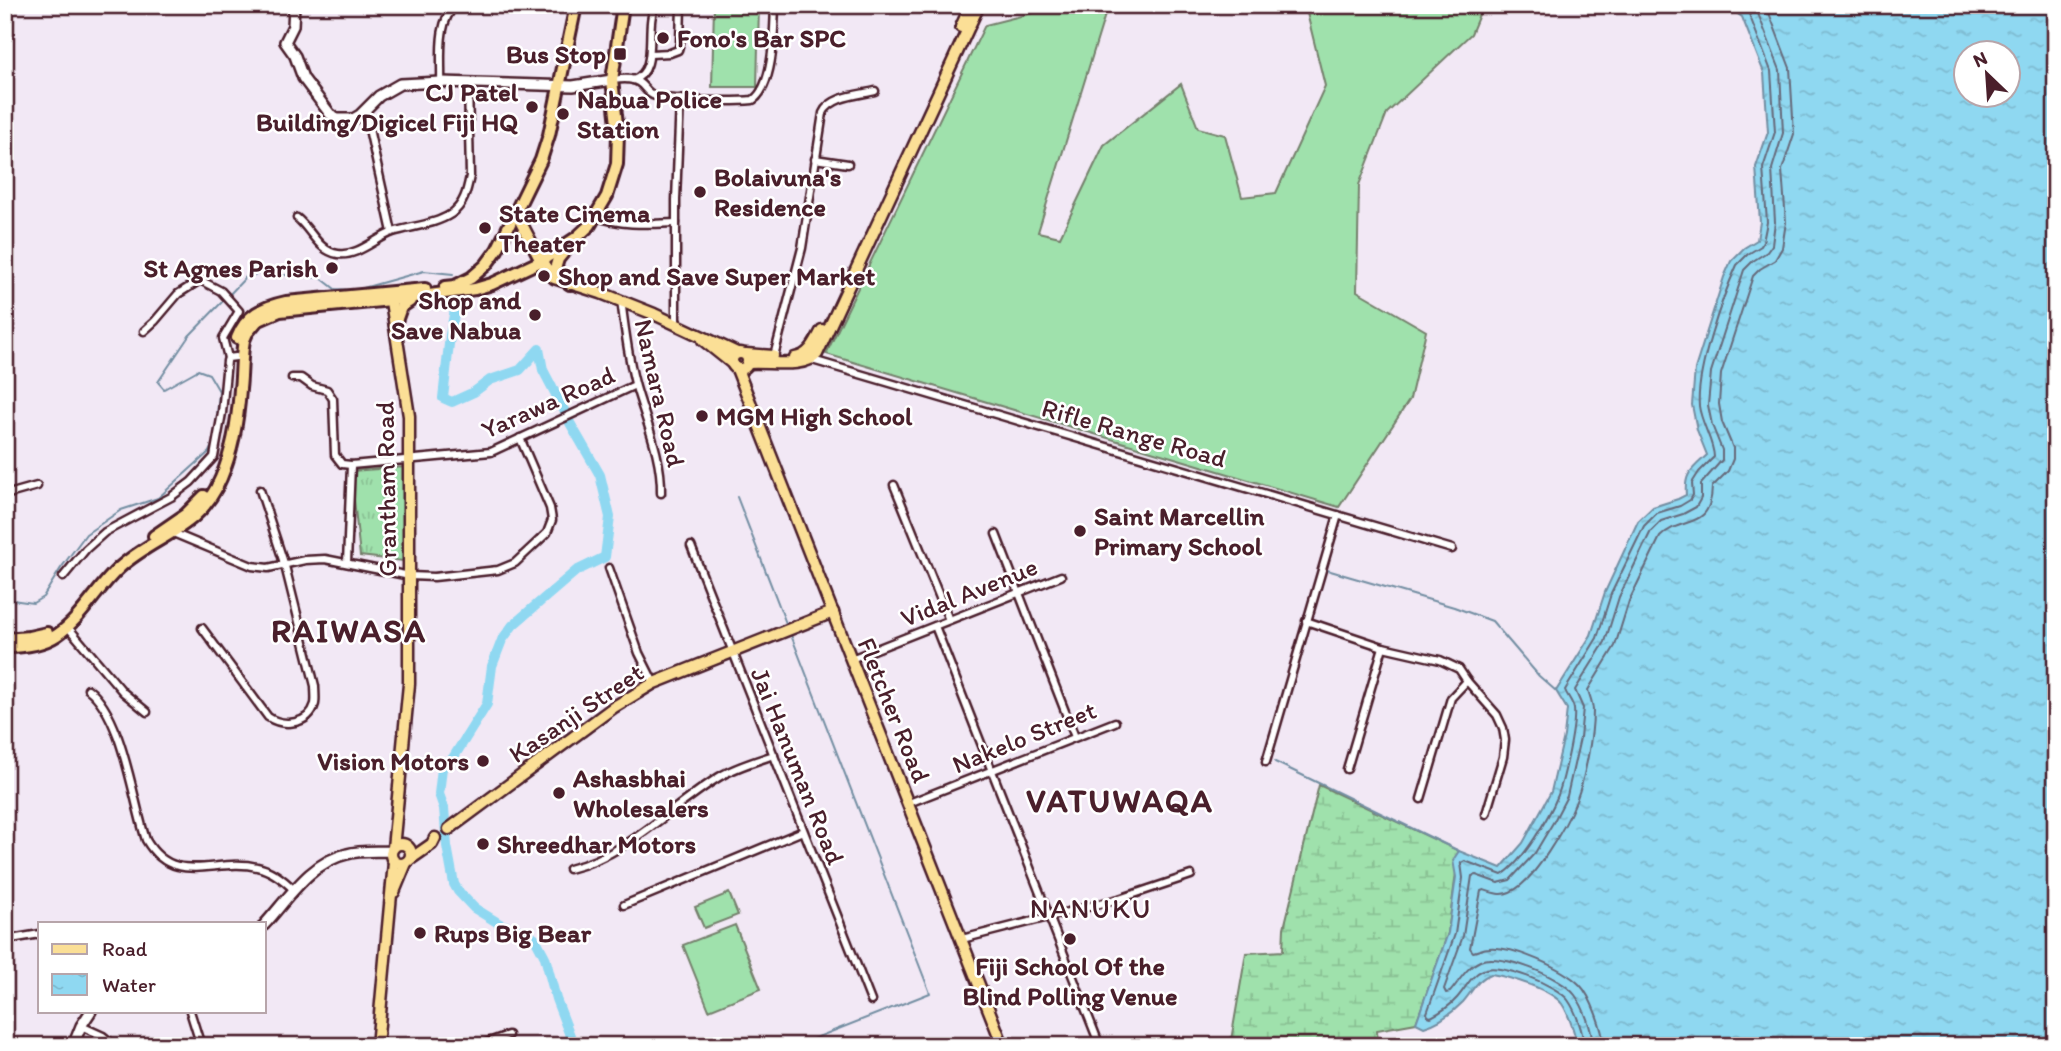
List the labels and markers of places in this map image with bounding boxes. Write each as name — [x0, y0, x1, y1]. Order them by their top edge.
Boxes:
place label: Fono's Bar SPC — [677, 22, 846, 54]
marker: Fono's Bar SPC — [655, 30, 671, 46]
place label: Bus Stop — [506, 38, 606, 70]
marker: Bus Stop — [612, 46, 628, 62]
place label: CJ Patel Building/Digicel Fiji HQ — [256, 76, 519, 138]
place label: Nabua Police Station — [577, 83, 722, 145]
marker: CJ Patel Building/Digicel Fiji HQ — [524, 99, 540, 115]
marker: Nabua Police Station — [555, 106, 571, 122]
place label: Bolaivuna's Residence — [714, 161, 841, 223]
marker: Bolaivuna's Residence — [692, 184, 708, 200]
place label: State Cinema Theater — [498, 197, 650, 259]
marker: State Cinema Theater — [477, 220, 493, 236]
place label: St Agnes Parish — [144, 252, 319, 284]
marker: St Agnes Parish — [324, 260, 340, 276]
place label: Shop and Save Super Market — [558, 260, 875, 292]
marker: Shop and Save Super Market — [536, 268, 552, 284]
place label: Shop and Save Nabua — [391, 284, 522, 346]
marker: Shop and Save Nabua — [527, 307, 543, 323]
place label: MGM High School — [716, 400, 913, 432]
marker: MGM High School — [694, 408, 710, 424]
place label: Saint Marcellin Primary School — [1094, 500, 1265, 562]
marker: Saint Marcellin Primary School — [1072, 523, 1088, 539]
place label: Vision Motors — [317, 745, 469, 777]
marker: Vision Motors — [475, 753, 491, 769]
place label: Ashasbhai Wholesalers — [572, 762, 709, 824]
marker: Ashasbhai Wholesalers — [551, 785, 567, 801]
place label: Shreedhar Motors — [497, 828, 696, 860]
marker: Shreedhar Motors — [475, 836, 491, 852]
place label: Rups Big Bear — [434, 917, 592, 949]
marker: Rups Big Bear — [412, 925, 428, 941]
marker: Fiji School Of the Blind Polling Venue — [1062, 931, 1078, 947]
place label: Fiji School Of the Blind Polling Venue — [962, 950, 1178, 1012]

